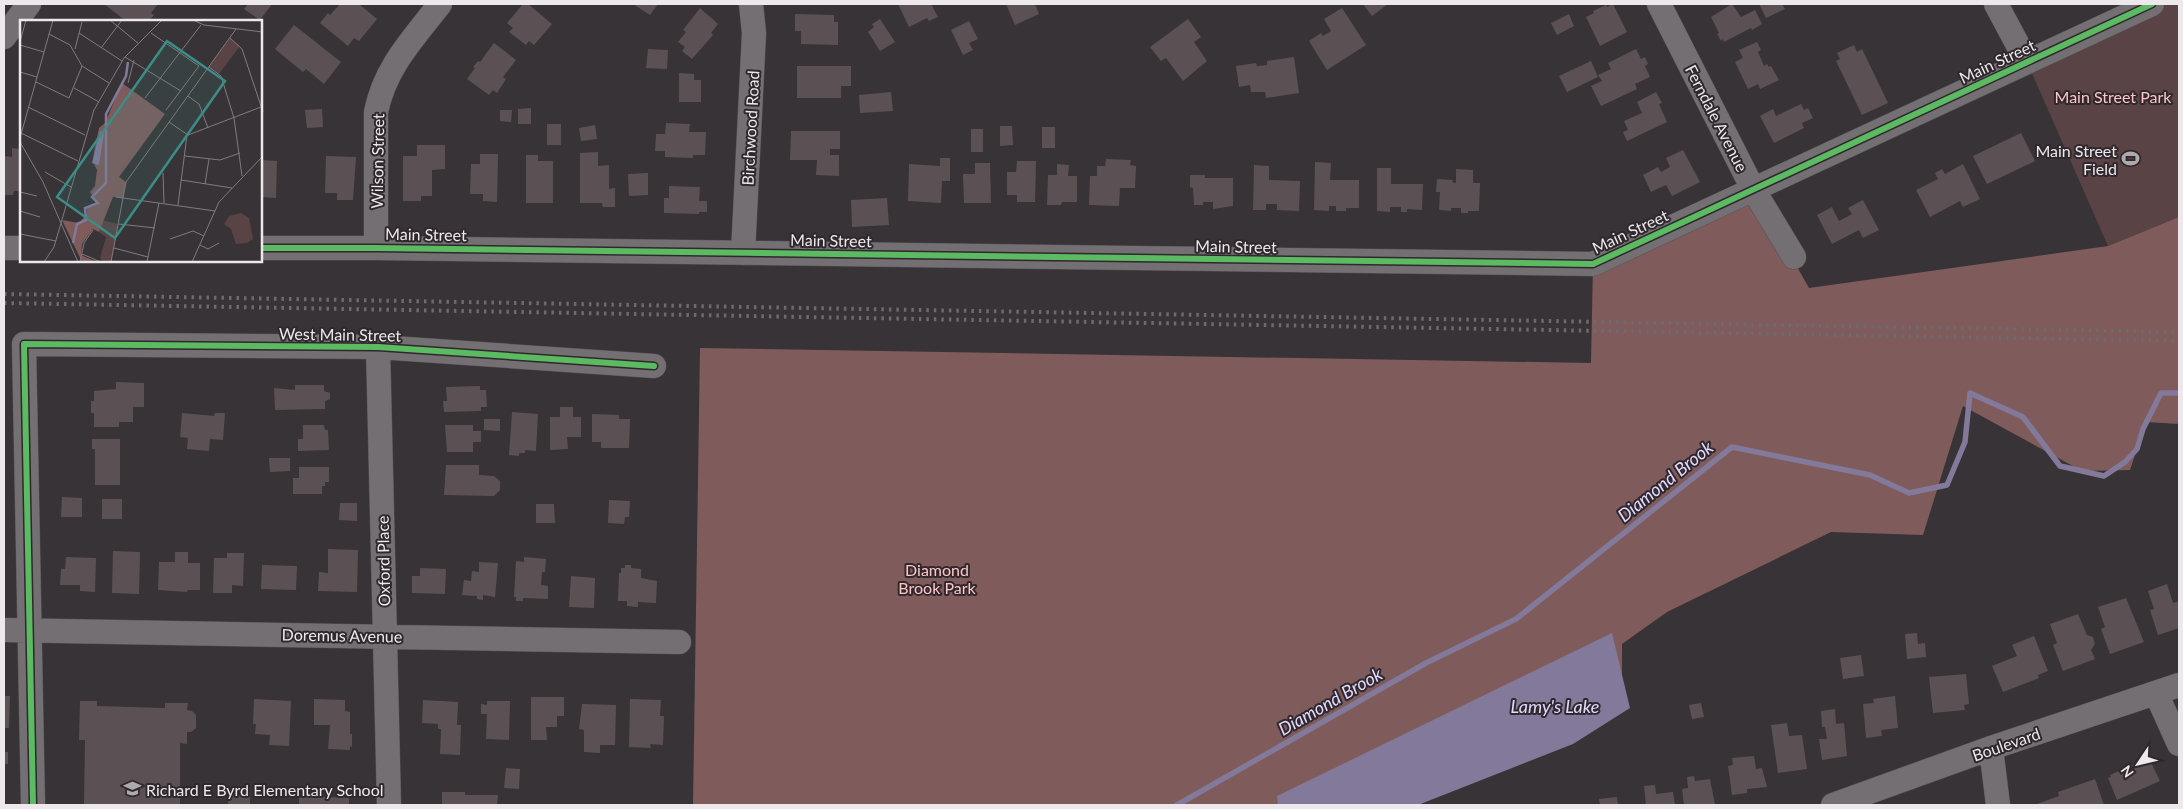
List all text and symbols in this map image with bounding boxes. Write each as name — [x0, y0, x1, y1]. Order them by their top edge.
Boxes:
inset map — [20, 20, 262, 262]
street label: Main Street — [1956, 35, 2038, 87]
street label: Ferndale Avenue — [1682, 61, 1752, 175]
street label: Birchwood Road — [737, 70, 763, 186]
park label: Main Street Park — [2055, 87, 2172, 106]
street label: Wilson Street — [367, 113, 387, 209]
place label: Main Street Field — [2035, 141, 2117, 178]
sports icon: Main Street Field — [2121, 149, 2141, 169]
street label: Main Street — [1589, 205, 1671, 257]
street label: Main Street — [385, 224, 467, 244]
street label: Main Street — [790, 230, 872, 250]
street label: Main Street — [1195, 236, 1277, 256]
street label: West Main Street — [279, 323, 402, 345]
water label: Diamond Brook — [1613, 436, 1718, 526]
street label: Oxford Place — [373, 515, 393, 607]
park label: Diamond Brook Park — [898, 560, 977, 597]
street label: Doremus Avenue — [282, 624, 402, 646]
water label: Diamond Brook — [1274, 662, 1386, 740]
water label: Lamy's Lake — [1511, 695, 1599, 717]
street label: Boulevard — [1969, 723, 2043, 765]
north arrow — [2113, 739, 2163, 789]
text: N — [2117, 762, 2137, 781]
school or university icon: Richard E Byrd Elementary School — [122, 779, 142, 799]
place label: Richard E Byrd Elementary School — [146, 780, 384, 799]

